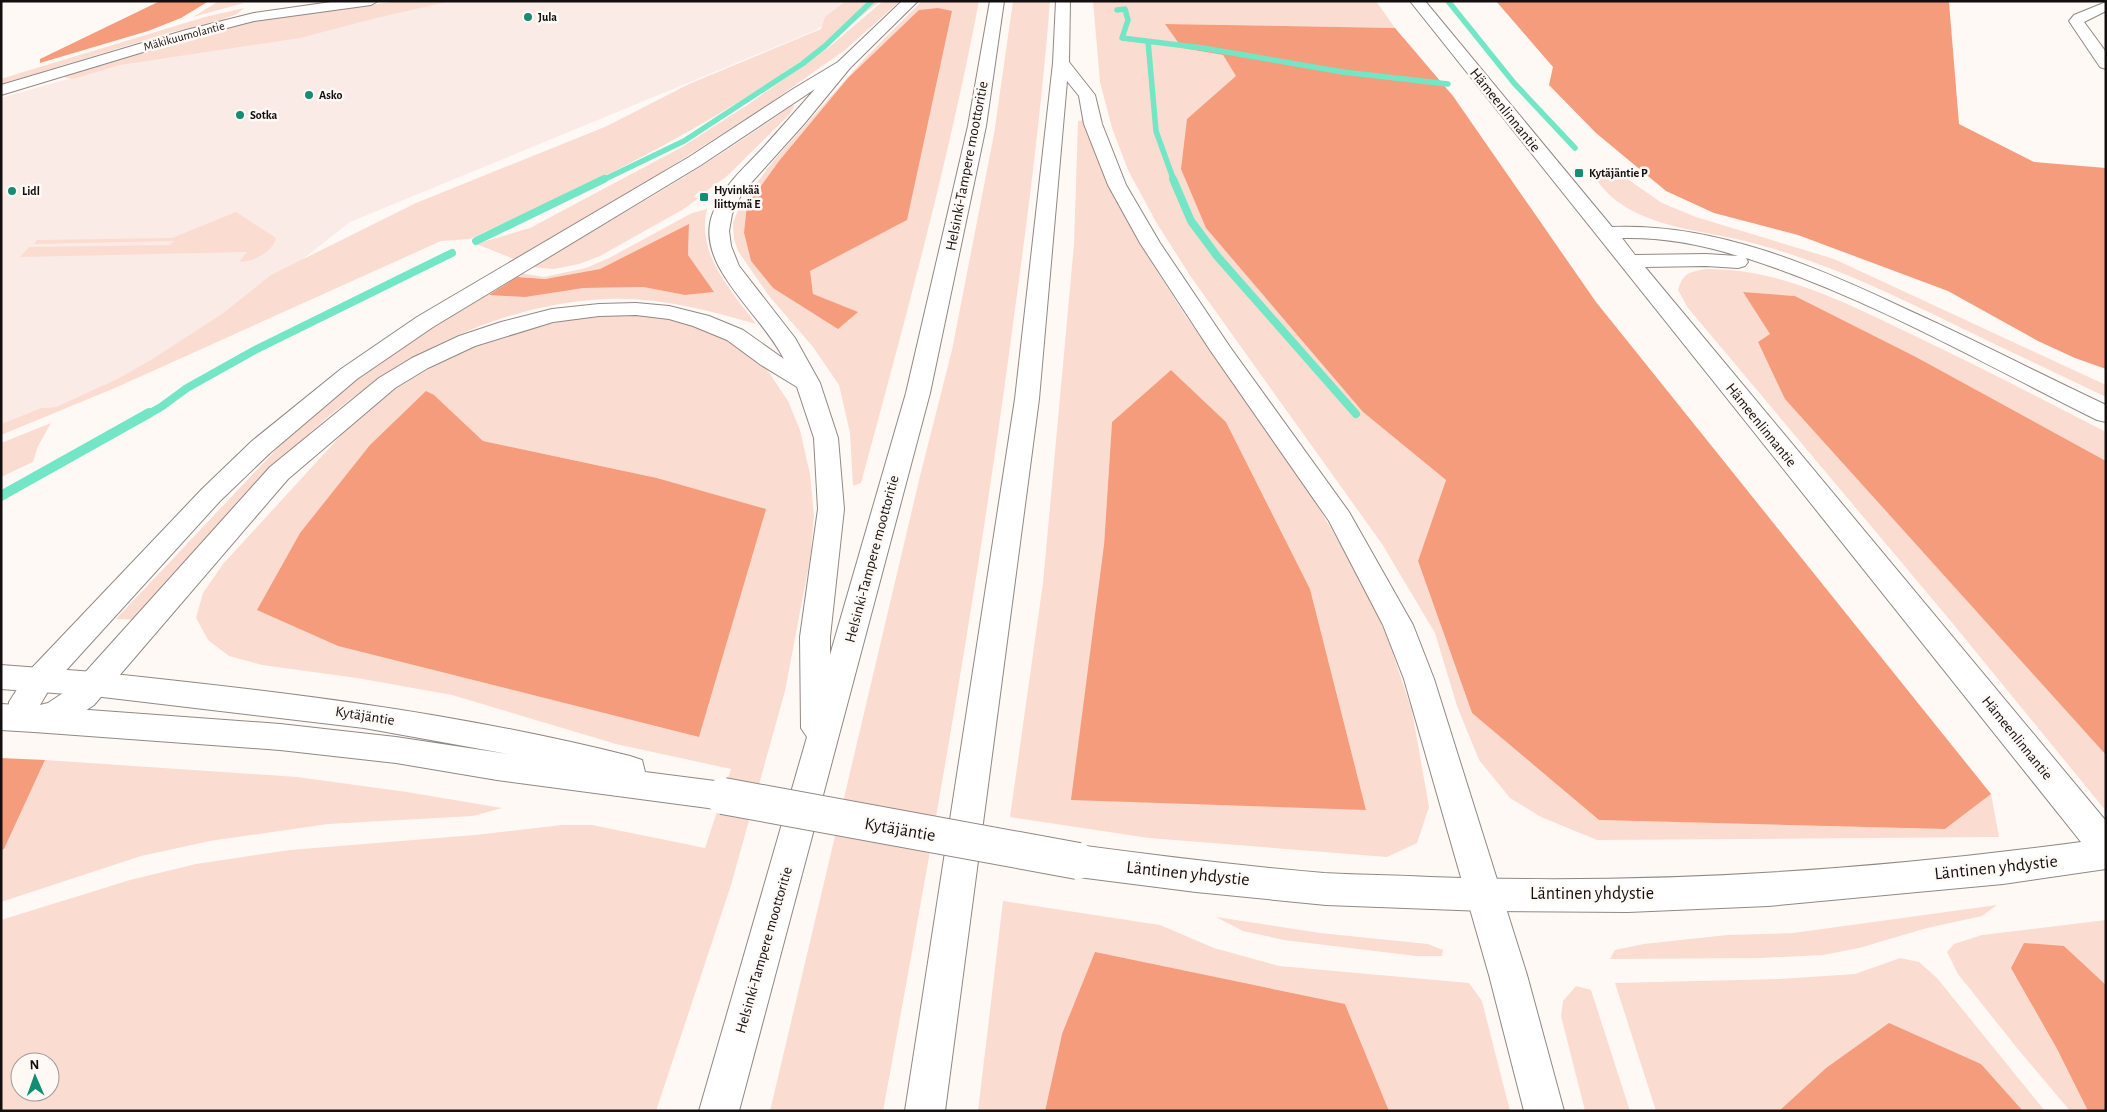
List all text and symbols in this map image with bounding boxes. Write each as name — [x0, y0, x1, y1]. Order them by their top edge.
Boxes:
marker: Jula — [522, 11, 534, 23]
place label: Jula — [538, 11, 557, 23]
street label: Mäkikuumolantie — [142, 19, 226, 53]
street label: Hämeenlinnantie — [1467, 65, 1543, 155]
street label: Helsinki-Tampere moottoritie — [943, 80, 991, 252]
marker: Asko — [303, 89, 315, 101]
place label: Asko — [319, 89, 343, 101]
marker: Sotka — [234, 109, 246, 121]
place label: Sotka — [250, 109, 278, 121]
marker: Kytäjäntie P — [1573, 167, 1585, 179]
place label: Kytäjäntie P — [1589, 167, 1648, 180]
place label: Hyvinkää liittymä E — [714, 184, 760, 211]
marker: Lidl — [6, 185, 18, 197]
place label: Lidl — [22, 185, 40, 197]
marker: Hyvinkää liittymä E — [698, 191, 710, 203]
street label: Hämeenlinnantie — [1723, 380, 1799, 470]
street label: Helsinki-Tampere moottoritie — [842, 474, 902, 644]
street label: Hämeenlinnantie — [1979, 693, 2055, 783]
street label: Kytäjäntie — [334, 704, 396, 728]
street label: Kytäjäntie — [863, 815, 937, 845]
street label: Läntinen yhdystie — [1933, 853, 2059, 883]
street label: Läntinen yhdystie — [1125, 859, 1251, 889]
street label: Helsinki-Tampere moottoritie — [733, 865, 795, 1035]
street label: Läntinen yhdystie — [1530, 885, 1654, 903]
north arrow — [10, 1052, 60, 1102]
text: N — [29, 1058, 40, 1072]

